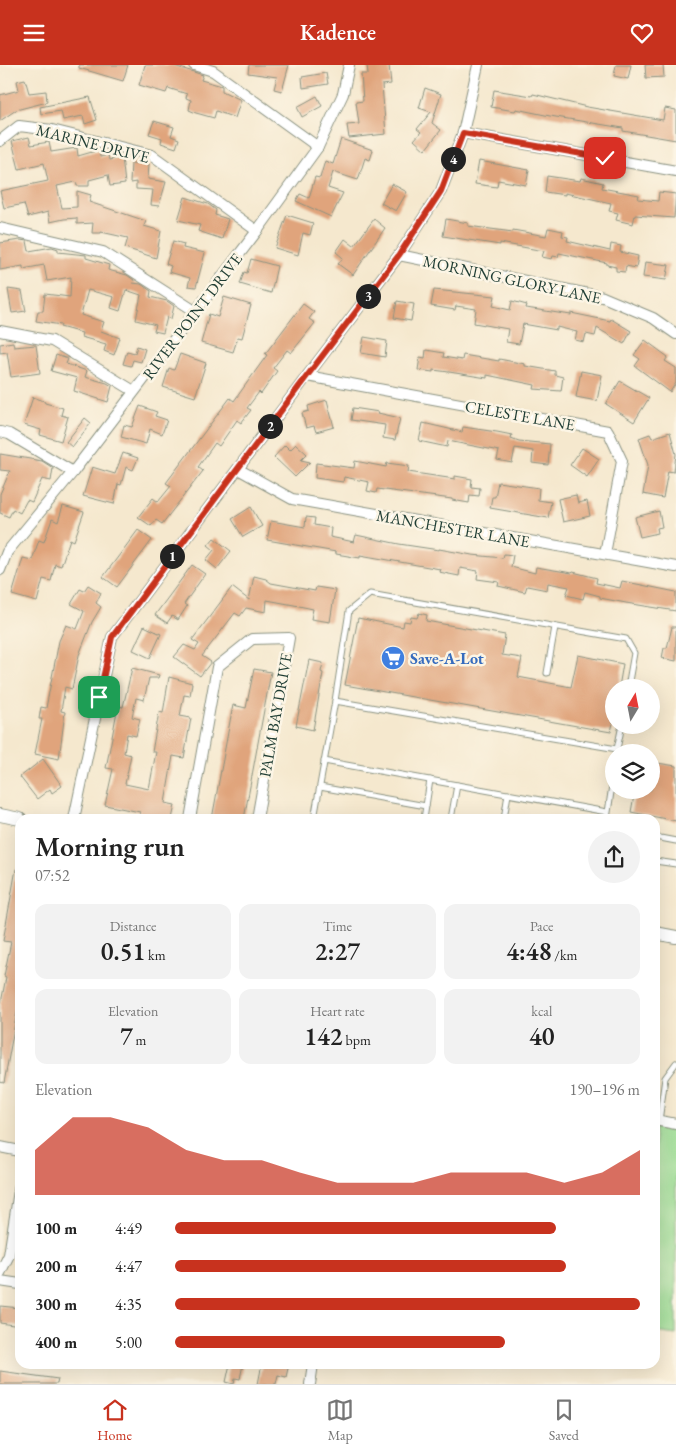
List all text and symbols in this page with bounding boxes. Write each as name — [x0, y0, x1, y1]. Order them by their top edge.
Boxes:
text: Kadence — [300, 18, 376, 47]
icon: menu — [20, 19, 48, 47]
icon: heart — [628, 19, 656, 47]
street label: MARINE DRIVE — [34, 119, 152, 168]
pin — [584, 137, 626, 179]
icon: check — [591, 144, 619, 172]
pin: 4 — [440, 147, 466, 171]
text: 4 — [450, 150, 457, 168]
street label: RIVER POINT DRIVE — [138, 249, 247, 384]
street label: MORNING GLORY LANE — [421, 250, 603, 309]
pin: 3 — [356, 283, 380, 309]
text: 3 — [365, 287, 372, 305]
street label: CELESTE LANE — [463, 395, 577, 435]
pin: 2 — [258, 413, 282, 439]
text: 2 — [267, 417, 274, 435]
street label: MANCHESTER LANE — [375, 505, 531, 552]
pin: 1 — [160, 543, 184, 569]
text: 1 — [169, 547, 176, 565]
supermarket icon: Save-A-Lot — [380, 645, 406, 671]
place label: Save-A-Lot — [410, 648, 484, 669]
street label: PALM BAY DRIVE — [254, 651, 297, 779]
pin — [78, 676, 120, 718]
north arrow — [605, 679, 660, 734]
map controls — [605, 679, 660, 799]
icon: arrive — [85, 683, 113, 711]
button: layers — [605, 744, 660, 799]
text: Morning run — [35, 828, 185, 864]
button: share — [588, 831, 640, 883]
text: 07:52 — [35, 865, 70, 886]
text: Distance — [110, 917, 157, 935]
text: Time — [323, 917, 352, 935]
text: Pace — [530, 917, 554, 935]
text: 0.51 — [101, 935, 145, 967]
text: 2:27 — [315, 935, 360, 967]
text: 4:48 — [506, 935, 552, 967]
text: km — [145, 946, 166, 964]
text: /km — [552, 946, 577, 964]
text: Elevation — [108, 1002, 158, 1020]
text: Heart rate — [310, 1002, 365, 1020]
text: kcal — [531, 1002, 552, 1020]
text: 7 — [120, 1020, 133, 1052]
text: 142 — [304, 1020, 343, 1052]
text: 40 — [529, 1020, 555, 1052]
text: m — [133, 1031, 146, 1049]
text: bpm — [343, 1031, 371, 1049]
text: Elevation — [35, 1079, 93, 1100]
text: 190–196 m — [569, 1079, 640, 1100]
text: 100 m — [35, 1218, 77, 1239]
text: 4:49 — [115, 1218, 142, 1239]
text: 200 m — [35, 1256, 77, 1277]
text: 4:47 — [115, 1256, 142, 1277]
text: 300 m — [35, 1294, 77, 1315]
text: 4:35 — [115, 1294, 142, 1315]
text: 400 m — [35, 1332, 77, 1353]
text: 5:00 — [115, 1332, 142, 1353]
tab: Home — [97, 1396, 132, 1444]
tab: Map — [326, 1396, 354, 1444]
tab: Saved — [549, 1396, 579, 1444]

